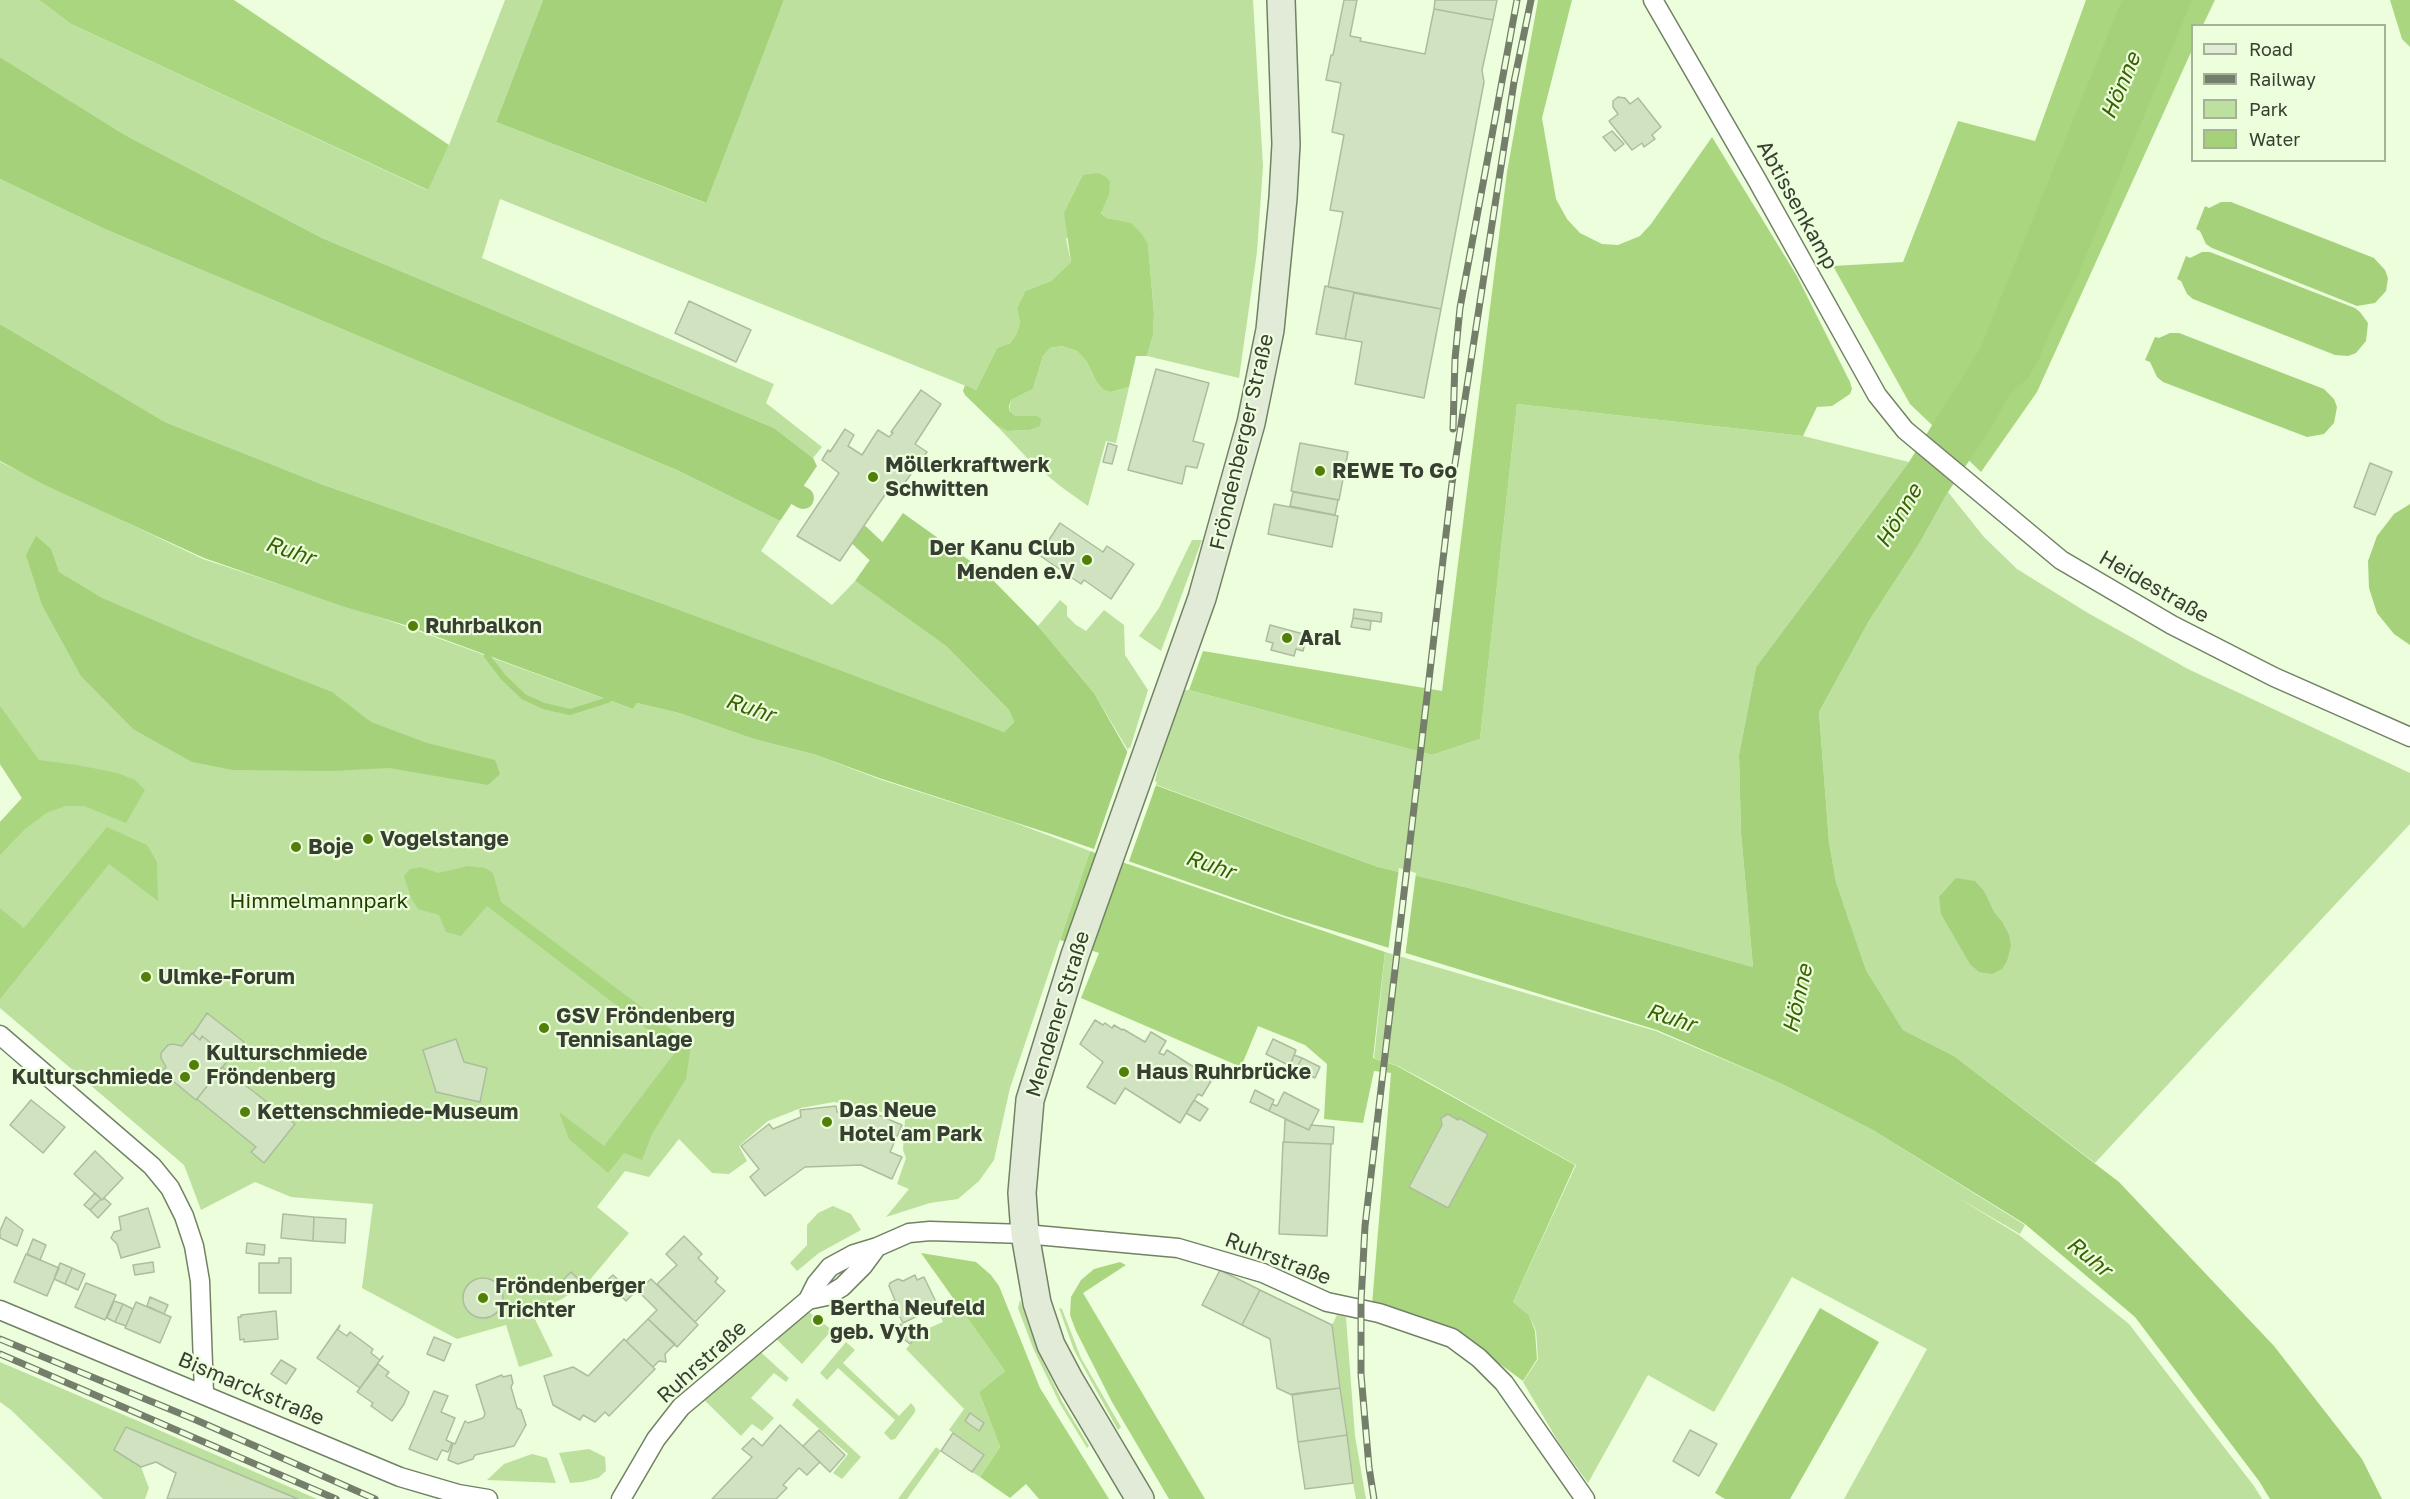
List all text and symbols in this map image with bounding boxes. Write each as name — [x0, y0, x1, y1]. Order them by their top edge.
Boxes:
legend — [2191, 24, 2386, 162]
text: Road — [2249, 38, 2293, 60]
water label: Hönne — [2095, 49, 2147, 123]
text: Railway — [2249, 68, 2316, 90]
text: Park — [2249, 98, 2288, 120]
text: Water — [2249, 128, 2300, 150]
street label: Abtissenkamp — [1751, 136, 1843, 274]
street label: Fröndenberger Straße — [1205, 331, 1279, 553]
place label: Möllerkraftwerk Schwitten — [885, 452, 1050, 502]
place label: REWE To Go — [1332, 458, 1457, 484]
marker: REWE To Go — [1313, 464, 1327, 478]
marker: Möllerkraftwerk Schwitten — [866, 470, 880, 484]
water label: Hönne — [1870, 479, 1928, 553]
water label: Ruhr — [262, 530, 318, 572]
place label: Der Kanu Club Menden e.V — [929, 535, 1075, 585]
street label: Heidestraße — [2095, 545, 2213, 629]
marker: Der Kanu Club Menden e.V — [1080, 553, 1094, 567]
place label: Ruhrbalkon — [425, 613, 542, 639]
marker: Ruhrbalkon — [406, 619, 420, 633]
place label: Aral — [1299, 625, 1341, 651]
marker: Aral — [1280, 631, 1294, 645]
water label: Ruhr — [722, 687, 778, 729]
place label: Vogelstange — [380, 826, 509, 852]
marker: Vogelstange — [361, 832, 375, 846]
place label: Boje — [308, 834, 354, 860]
marker: Boje — [289, 840, 303, 854]
water label: Ruhr — [1182, 844, 1238, 886]
park label: Himmelmannpark — [230, 888, 408, 914]
street label: Mendener Straße — [1021, 928, 1095, 1100]
water label: Hönne — [1777, 962, 1819, 1036]
place label: Ulmke-Forum — [158, 964, 295, 990]
marker: Ulmke-Forum — [139, 970, 153, 984]
water label: Ruhr — [1643, 998, 1699, 1038]
place label: GSV Fröndenberg Tennisanlage — [556, 1003, 735, 1053]
marker: GSV Fröndenberg Tennisanlage — [537, 1021, 551, 1035]
place label: Kulturschmiede Fröndenberg — [206, 1040, 367, 1090]
marker: Kulturschmiede Fröndenberg — [187, 1058, 201, 1072]
place label: Haus Ruhrbrücke — [1136, 1059, 1311, 1085]
place label: Kulturschmiede — [12, 1064, 173, 1090]
marker: Haus Ruhrbrücke — [1117, 1065, 1131, 1079]
marker: Kulturschmiede — [178, 1070, 192, 1084]
place label: Das Neue Hotel am Park — [839, 1097, 983, 1147]
place label: Kettenschmiede-Museum — [257, 1099, 518, 1125]
marker: Kettenschmiede-Museum — [238, 1105, 252, 1119]
marker: Das Neue Hotel am Park — [820, 1115, 834, 1129]
street label: Ruhrstraße — [1221, 1227, 1335, 1291]
water label: Ruhr — [2061, 1231, 2117, 1283]
place label: Fröndenberger Trichter — [495, 1273, 645, 1323]
marker: Fröndenberger Trichter — [476, 1291, 490, 1305]
place label: Bertha Neufeld geb. Vyth — [830, 1295, 985, 1345]
marker: Bertha Neufeld geb. Vyth — [811, 1313, 825, 1327]
street label: Ruhrstraße — [652, 1315, 752, 1409]
street label: Bismarckstraße — [174, 1347, 328, 1431]

